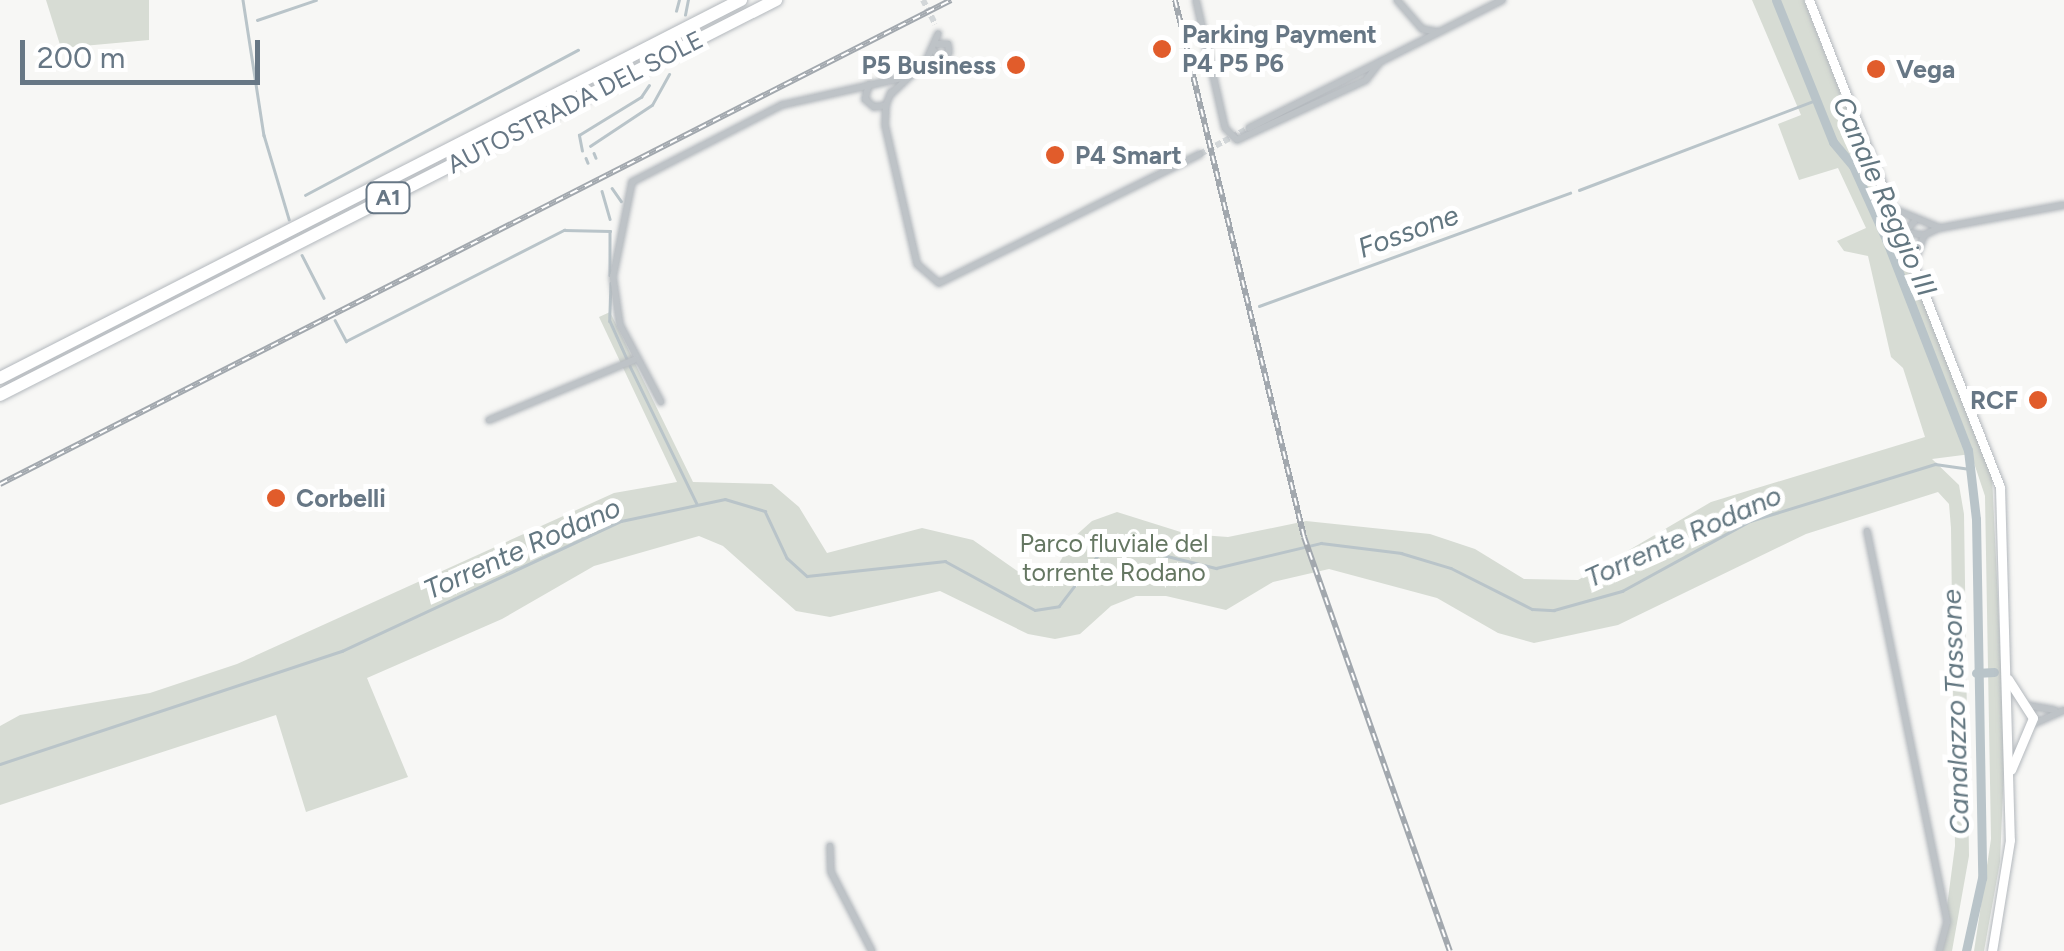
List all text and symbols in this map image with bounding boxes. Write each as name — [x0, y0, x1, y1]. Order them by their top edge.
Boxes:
scale bar — [25, 20, 265, 82]
place label: Parking Payment P4 P5 P6 — [1182, 20, 1377, 79]
street label: AUTOSTRADA DEL SOLE — [442, 24, 708, 180]
marker: Parking Payment P4 P5 P6 — [1151, 38, 1173, 60]
text: 200 m — [37, 39, 125, 76]
place label: P5 Business — [861, 50, 996, 80]
marker: P5 Business — [1005, 54, 1027, 76]
place label: Vega — [1896, 54, 1955, 84]
marker: Vega — [1865, 58, 1887, 80]
water label: Canale Reggio III — [1826, 91, 1944, 301]
place label: P4 Smart — [1075, 140, 1182, 170]
marker: P4 Smart — [1044, 144, 1066, 166]
road number: A1 — [366, 181, 410, 215]
water label: Fossone — [1353, 197, 1463, 265]
place label: RCF — [1970, 385, 2018, 415]
marker: RCF — [2027, 389, 2049, 411]
water label: Torrente Rodano — [1580, 478, 1786, 594]
place label: Corbelli — [296, 483, 386, 513]
marker: Corbelli — [265, 487, 287, 509]
water label: Torrente Rodano — [419, 490, 625, 606]
park label: Parco fluviale del torrente Rodano — [1020, 529, 1208, 588]
water label: Canalazzo Tassone — [1934, 589, 1976, 835]

